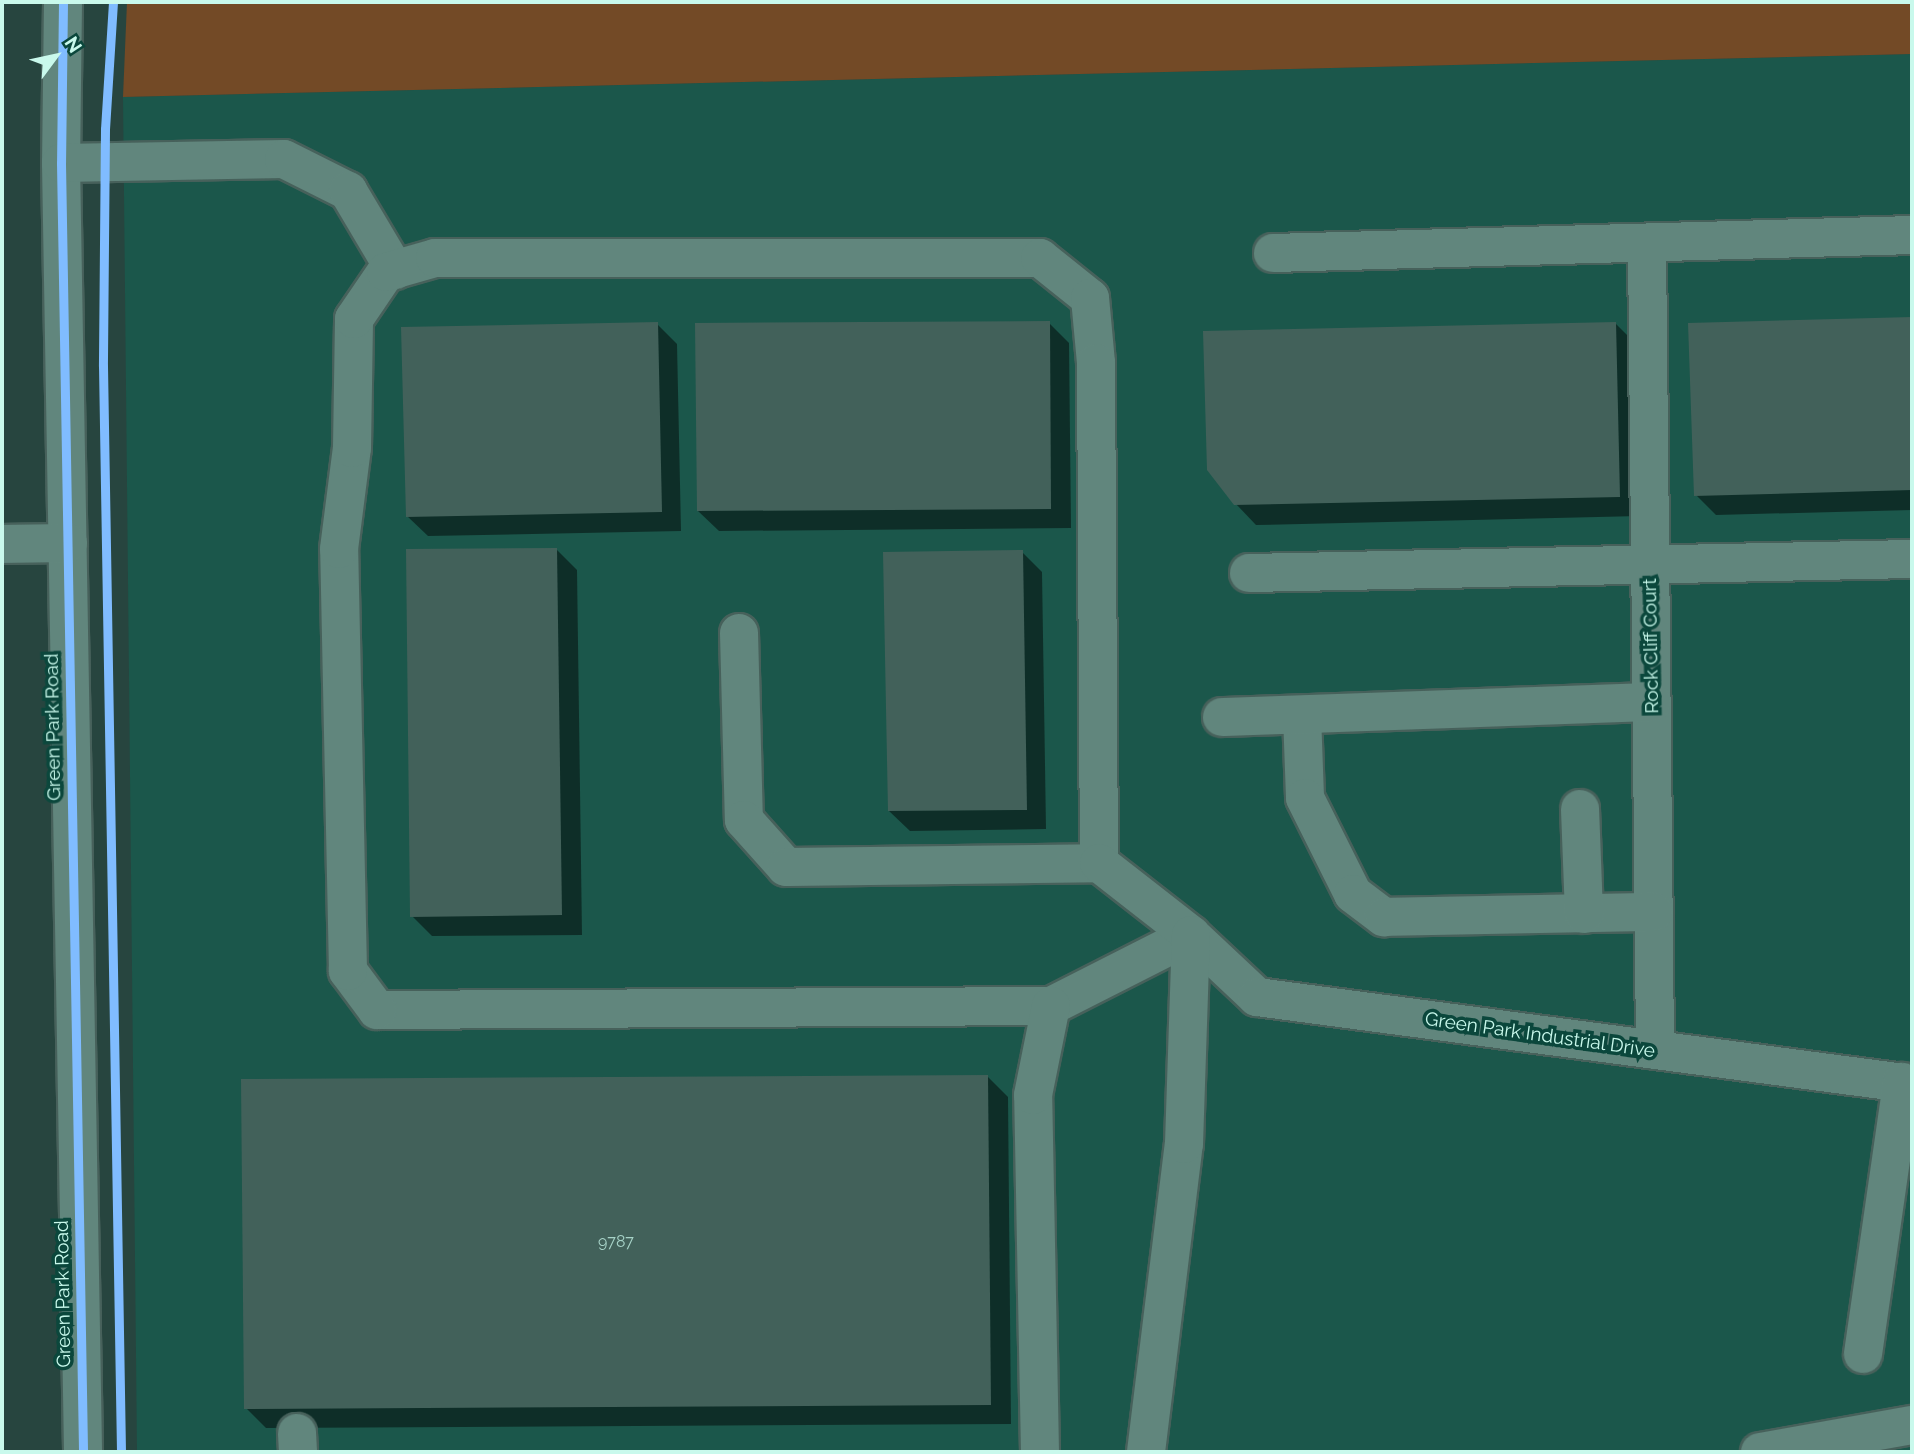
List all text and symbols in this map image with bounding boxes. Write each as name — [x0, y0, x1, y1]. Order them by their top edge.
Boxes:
north arrow — [21, 21, 91, 91]
text: N — [60, 32, 87, 57]
street label: Rock Cliff Court — [1638, 578, 1664, 714]
street label: Green Park Road — [40, 653, 66, 801]
street label: Green Park Industrial Drive — [1423, 1008, 1657, 1062]
street label: Green Park Road — [50, 1220, 76, 1368]
house number: 9787 — [598, 1232, 634, 1252]

